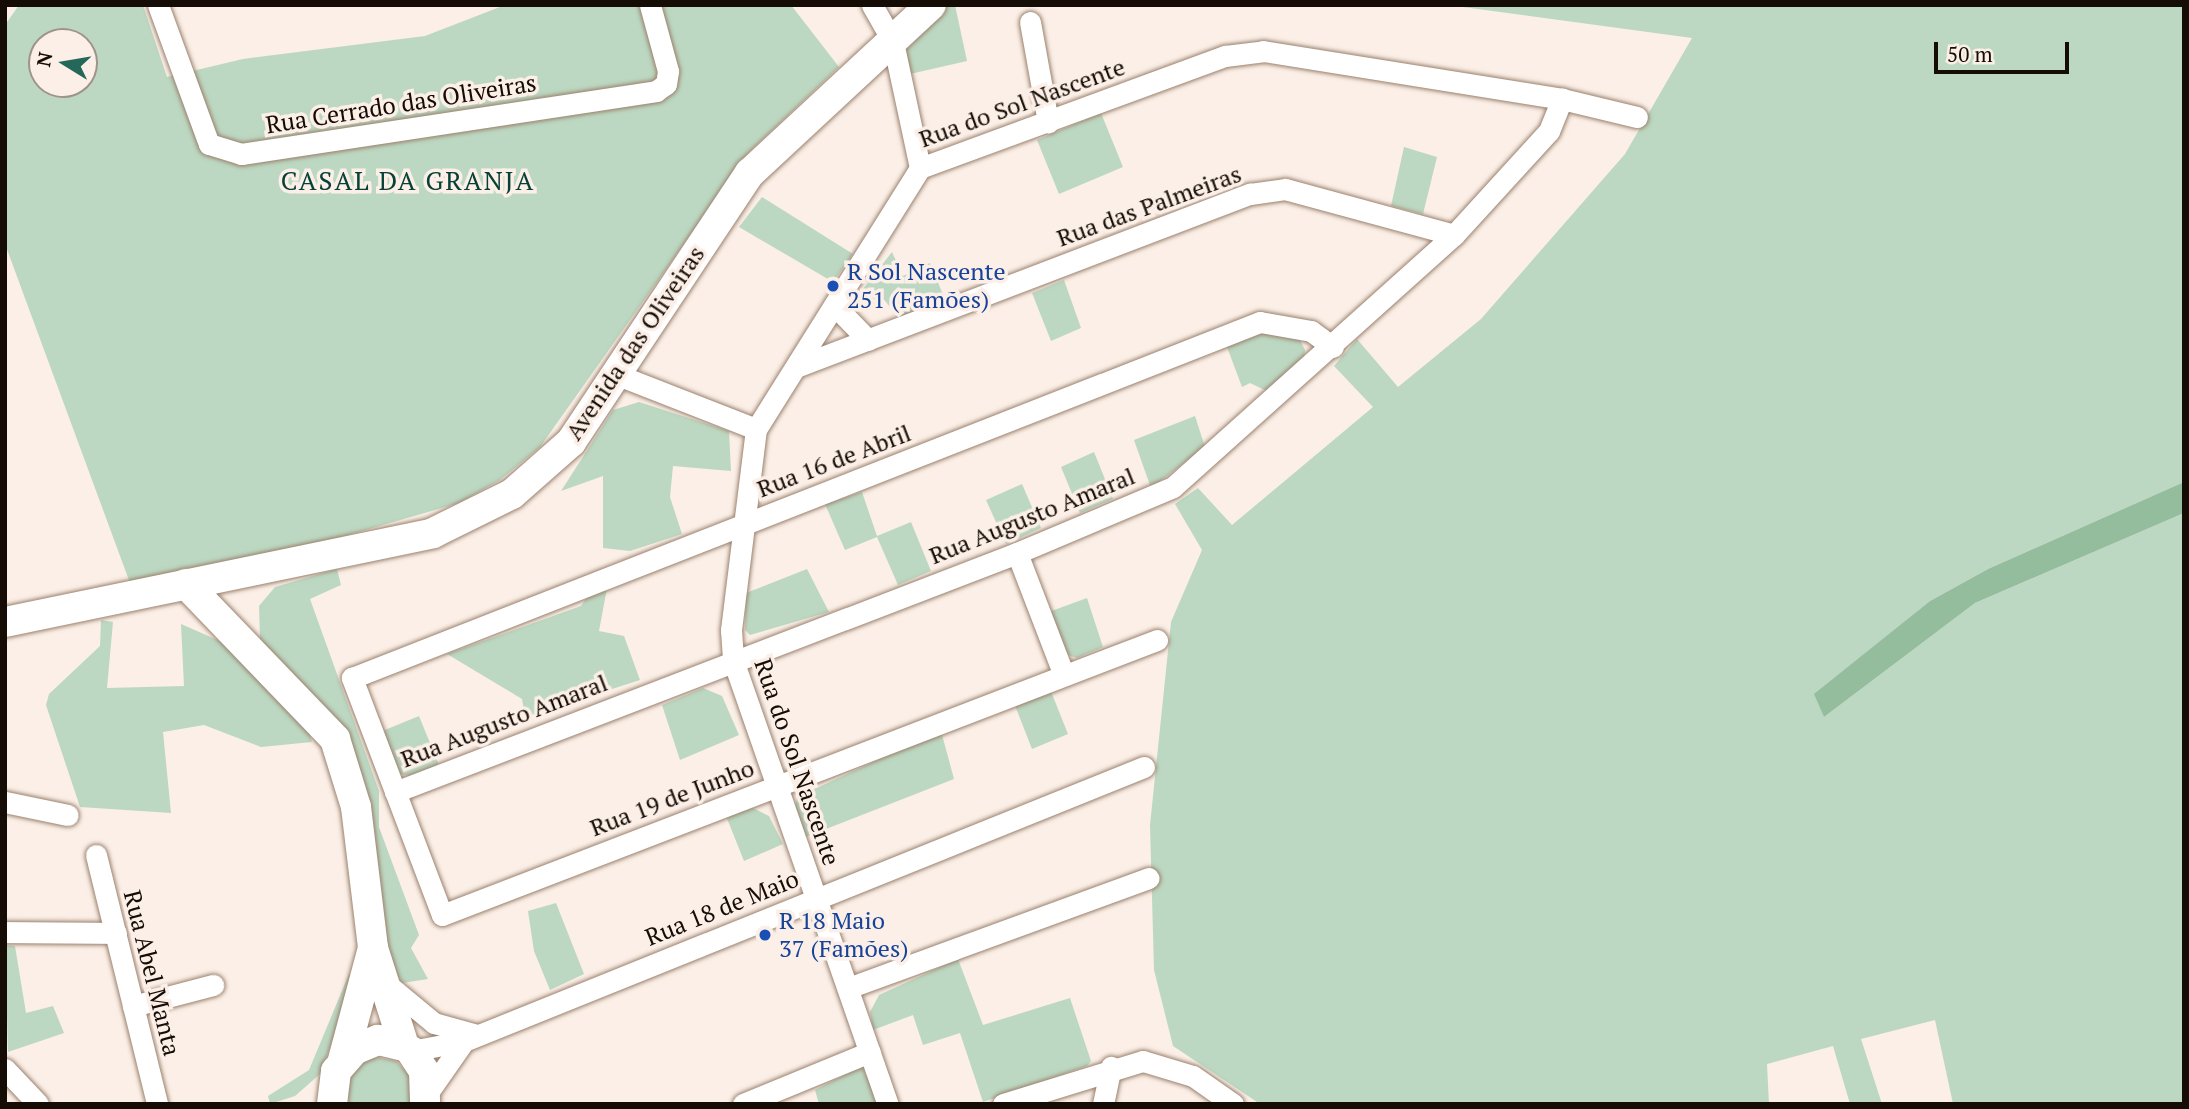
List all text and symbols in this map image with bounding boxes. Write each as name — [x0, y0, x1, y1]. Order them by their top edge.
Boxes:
north arrow — [28, 28, 98, 98]
scale bar — [1937, 28, 2072, 72]
text: 50 m — [1947, 40, 1993, 68]
text: N — [30, 50, 58, 69]
street label: Rua do Sol Nascente — [915, 52, 1129, 154]
street label: Rua Cerrado das Oliveiras — [264, 68, 538, 140]
street label: Rua das Palmeiras — [1053, 159, 1245, 253]
district label: CASAL DA GRANJA — [282, 165, 534, 197]
street label: Avenida das Oliveiras — [559, 240, 711, 446]
place label: R Sol Nascente 251 (Famões) — [847, 258, 1005, 314]
marker: R Sol Nascente 251 (Famões) — [825, 278, 841, 294]
street label: Rua 16 de Abril — [753, 418, 915, 504]
street label: Rua Augusto Amaral — [925, 461, 1139, 571]
street label: Rua do Sol Nascente — [748, 655, 846, 869]
street label: Rua Augusto Amaral — [396, 668, 612, 774]
street label: Rua 19 de Junho — [586, 754, 758, 842]
street label: Rua 18 de Maio — [641, 864, 803, 952]
street label: Rua Abel Manta — [117, 887, 187, 1059]
place label: R 18 Maio 37 (Famões) — [779, 907, 909, 963]
marker: R 18 Maio 37 (Famões) — [757, 927, 773, 943]

